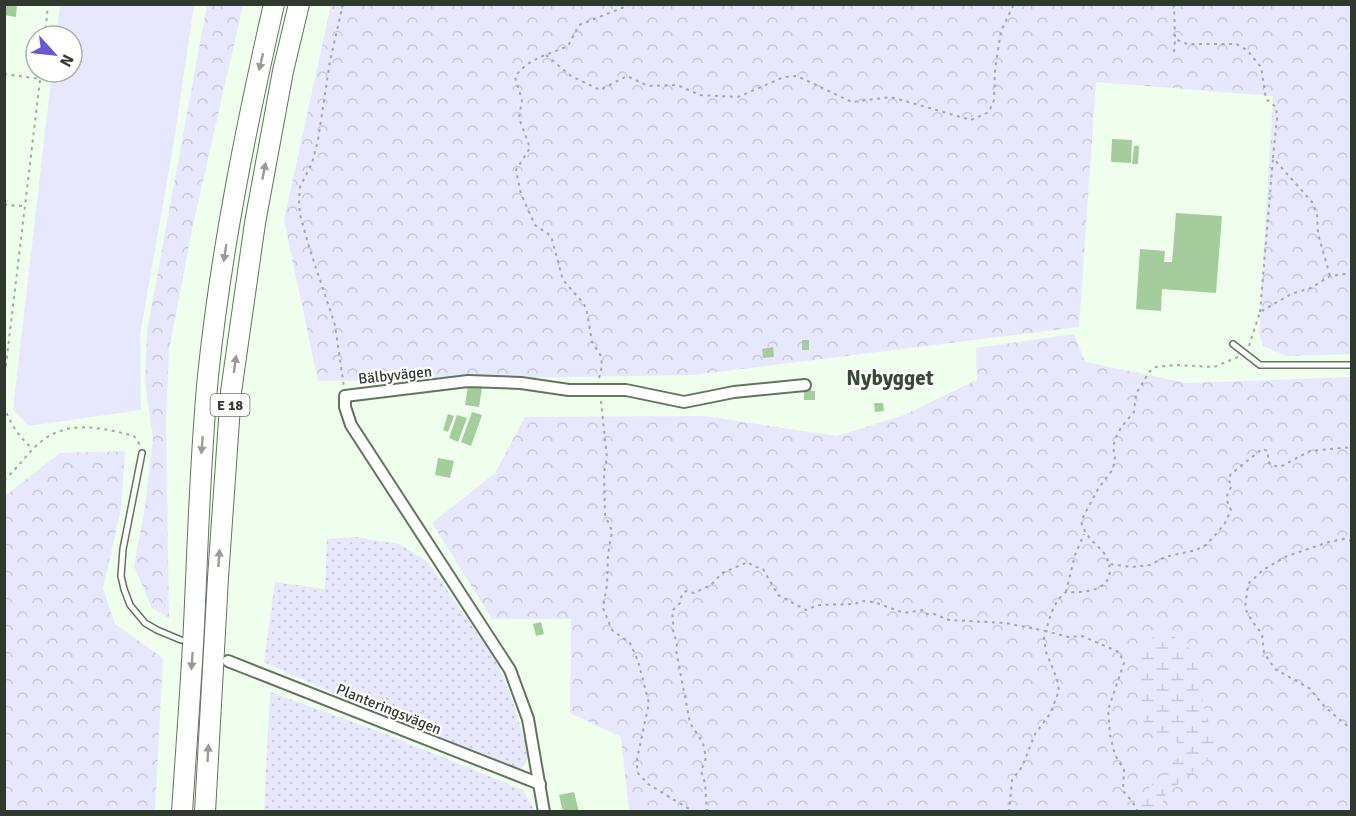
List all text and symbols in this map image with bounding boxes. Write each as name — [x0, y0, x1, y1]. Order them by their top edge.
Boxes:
north arrow — [24, 24, 84, 84]
text: N — [55, 51, 78, 70]
one-way arrow — [256, 52, 266, 71]
one-way arrow — [260, 162, 269, 181]
one-way arrow — [220, 244, 229, 263]
one-way arrow — [230, 354, 240, 373]
street label: Bälbyvägen — [357, 362, 433, 388]
district label: Nybygget — [846, 365, 934, 391]
road number: E 18 — [210, 394, 250, 416]
one-way arrow — [198, 435, 207, 454]
one-way arrow — [215, 549, 224, 568]
one-way arrow — [187, 651, 197, 670]
street label: Planteringsvägen — [334, 680, 444, 738]
one-way arrow — [204, 744, 213, 763]

